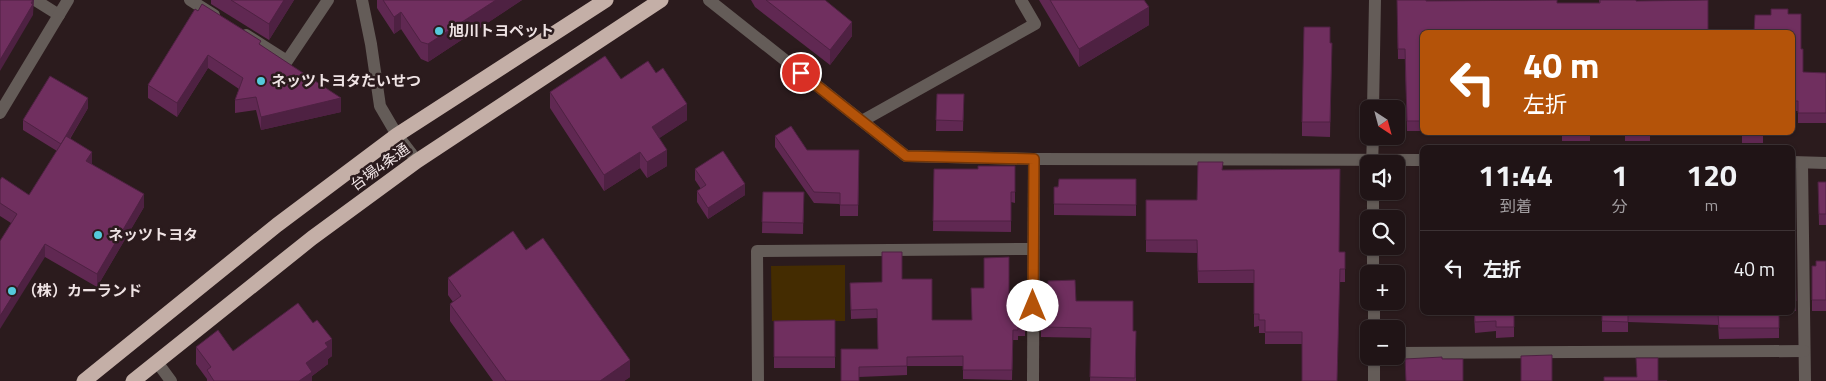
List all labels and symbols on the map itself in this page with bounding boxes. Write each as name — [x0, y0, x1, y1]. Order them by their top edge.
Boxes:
place label: 旭川トヨペット — [449, 19, 554, 42]
marker: 旭川トヨペット — [433, 25, 445, 37]
pin — [780, 52, 822, 94]
place label: ネッツトヨタたいせつ — [271, 69, 421, 92]
marker: ネッツトヨタたいせつ — [255, 75, 267, 87]
north arrow — [1360, 100, 1405, 145]
street label: 台場4条通 — [345, 137, 414, 196]
place label: ネッツトヨタ — [108, 223, 198, 246]
marker: ネッツトヨタ — [92, 229, 104, 241]
place label: （株）カーランド — [22, 279, 142, 302]
position arrow — [1006, 279, 1058, 331]
marker: （株）カーランド — [6, 285, 18, 297]

